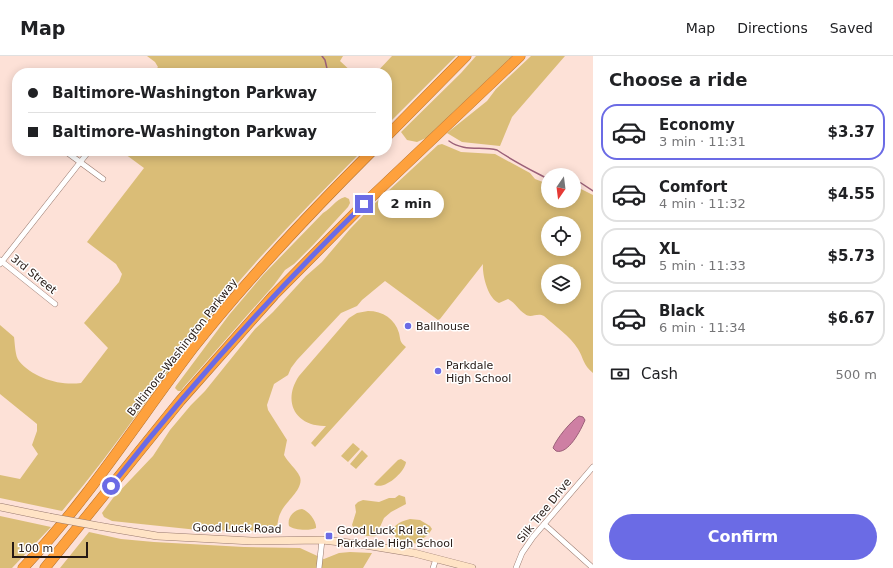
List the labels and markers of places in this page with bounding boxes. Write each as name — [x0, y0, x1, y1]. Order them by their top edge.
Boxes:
place label: Ballhouse — [416, 320, 470, 333]
marker: Ballhouse — [403, 321, 413, 331]
place label: Parkdale High School — [446, 359, 511, 385]
marker: Parkdale High School — [433, 366, 443, 376]
place label: Good Luck Rd at Parkdale High School — [337, 524, 453, 550]
marker: Good Luck Rd at Parkdale High School — [324, 531, 334, 541]

